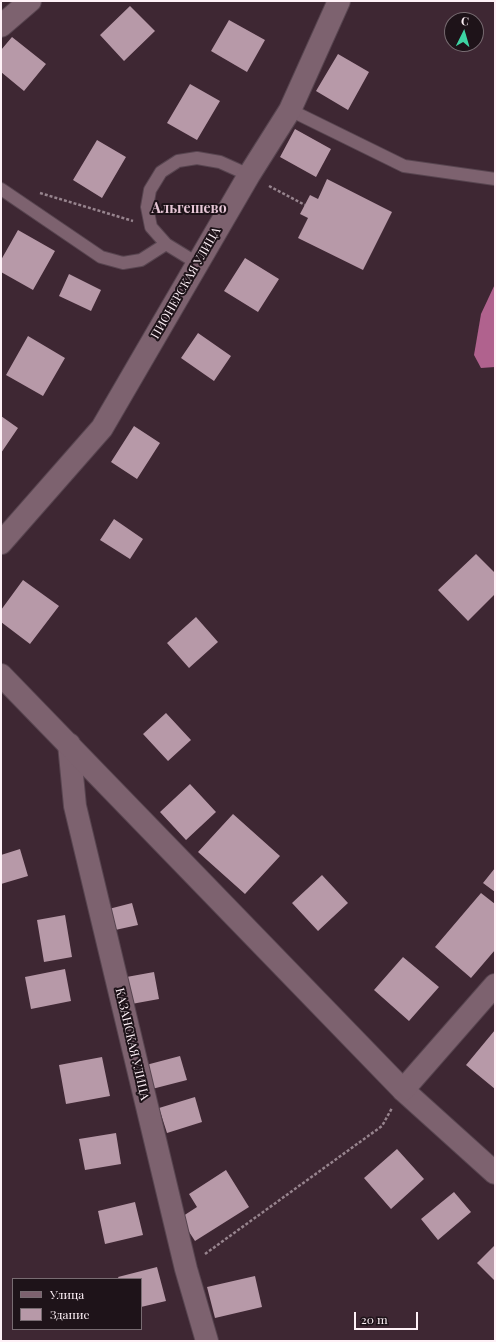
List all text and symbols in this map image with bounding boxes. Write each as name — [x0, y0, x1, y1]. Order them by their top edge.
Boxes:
north arrow — [444, 12, 484, 52]
text: С — [460, 13, 470, 28]
district label: Альгешево — [151, 201, 227, 217]
street label: ПИОНЕРСКАЯ УЛИЦА — [148, 225, 224, 341]
street label: КАЗАНСКАЯ УЛИЦА — [112, 986, 152, 1102]
legend — [12, 1278, 142, 1330]
text: Улица — [50, 1286, 84, 1302]
scale bar — [356, 1304, 420, 1330]
text: Здание — [50, 1306, 90, 1322]
text: 20 m — [361, 1311, 388, 1327]

